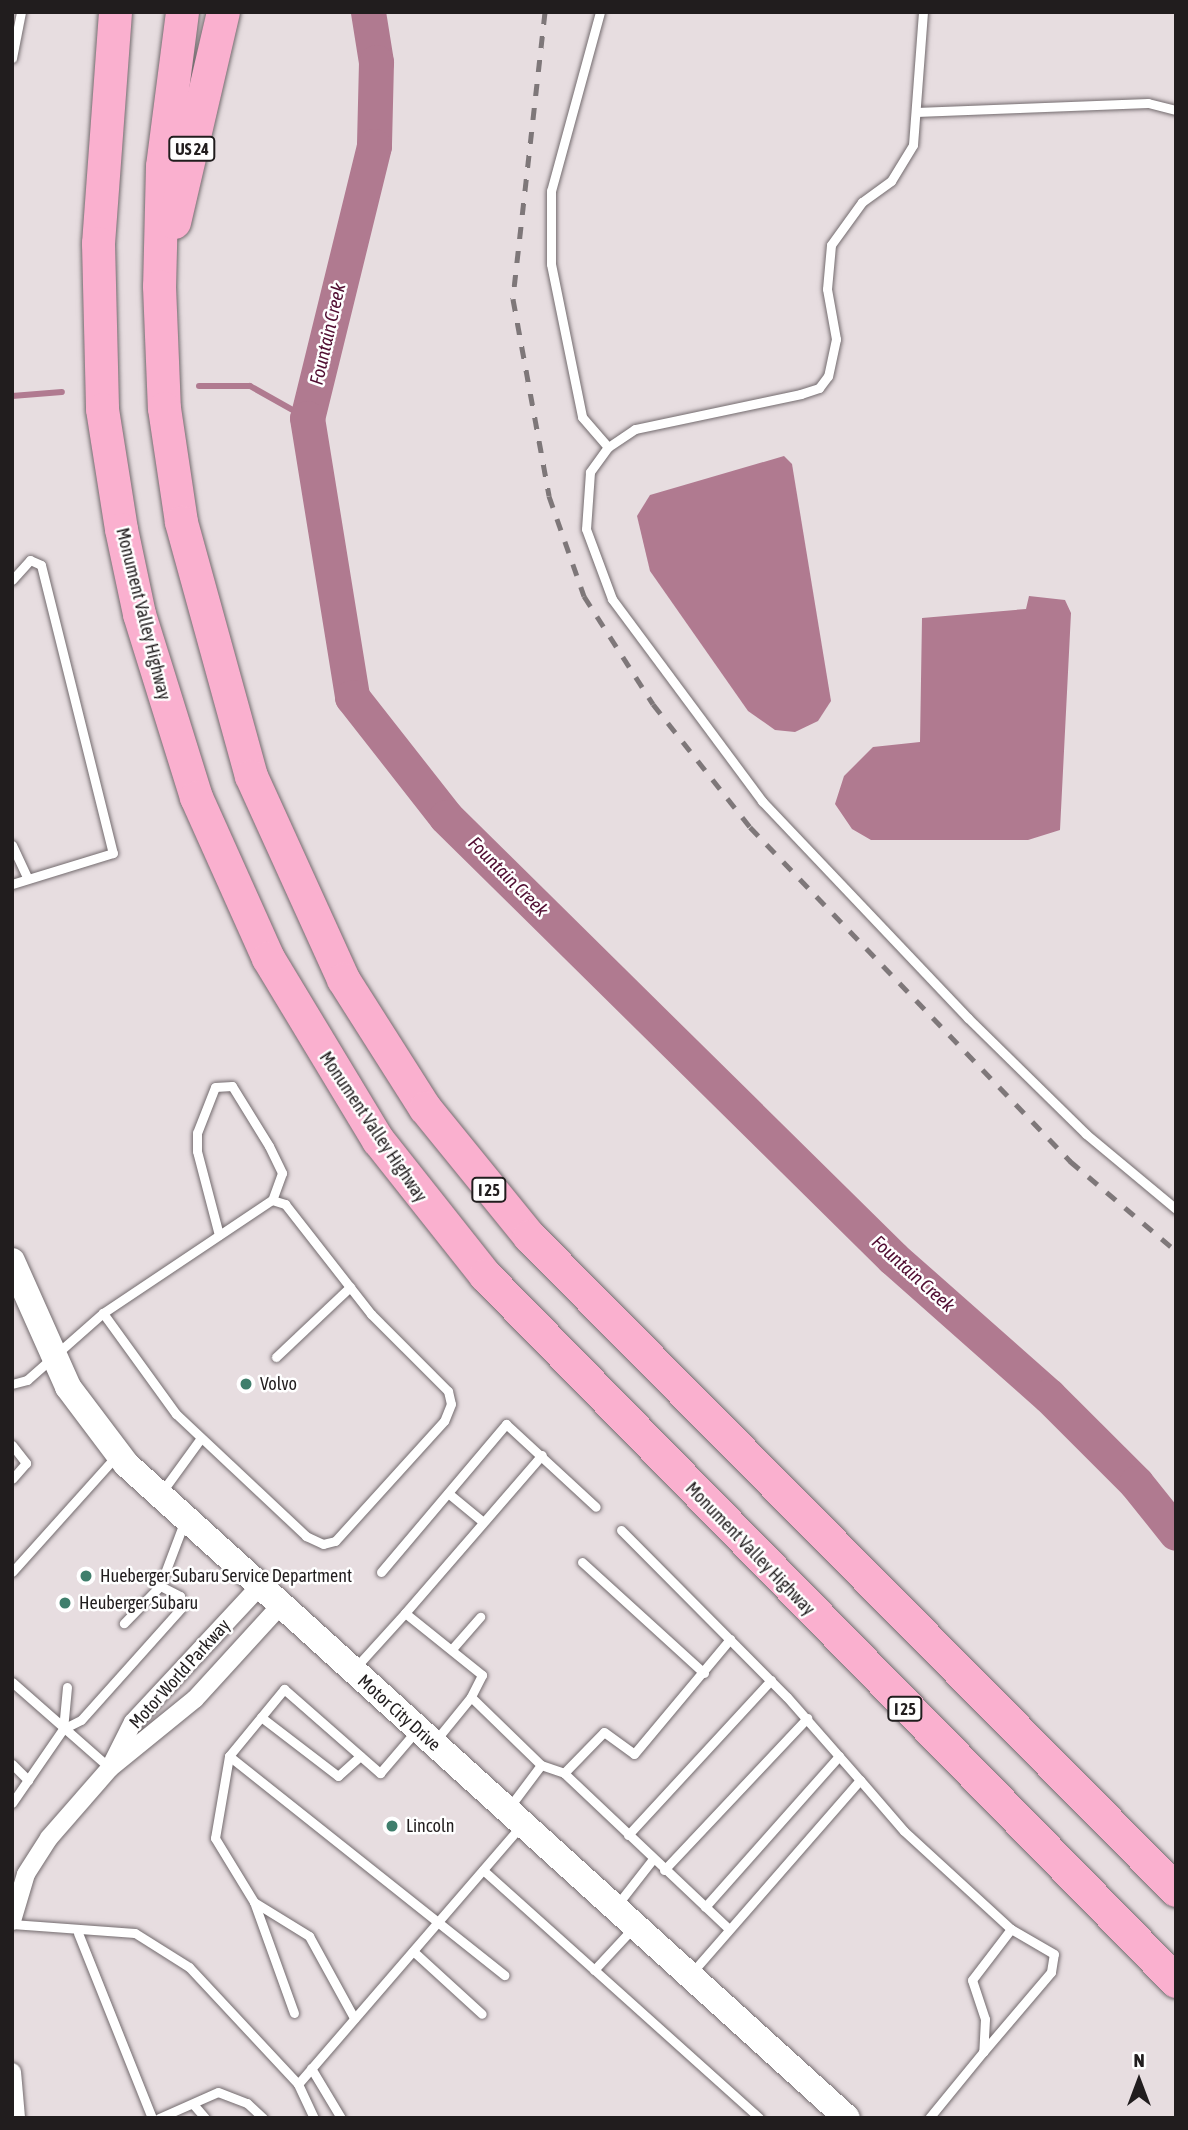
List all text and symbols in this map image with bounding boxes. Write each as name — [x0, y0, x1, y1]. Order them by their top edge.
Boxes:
road number: US 24 — [168, 136, 216, 162]
water label: Fountain Creek — [305, 281, 351, 387]
street label: Monument Valley Highway — [111, 526, 175, 702]
water label: Fountain Creek — [463, 832, 553, 922]
street label: Monument Valley Highway — [315, 1048, 431, 1206]
road number: I 25 — [470, 1178, 508, 1202]
water label: Fountain Creek — [867, 1231, 959, 1317]
place label: Volvo — [260, 1373, 297, 1395]
marker: Volvo — [238, 1376, 254, 1392]
street label: Monument Valley Highway — [681, 1478, 819, 1620]
place label: Hueberger Subaru Service Department — [100, 1565, 352, 1587]
marker: Hueberger Subaru Service Department — [78, 1568, 94, 1584]
place label: Heuberger Subaru — [79, 1592, 198, 1614]
marker: Heuberger Subaru — [57, 1595, 73, 1611]
street label: Motor World Parkway — [125, 1615, 235, 1733]
street label: Motor City Drive — [353, 1670, 445, 1756]
road number: I 25 — [886, 1696, 924, 1722]
place label: Lincoln — [406, 1815, 454, 1837]
marker: Lincoln — [384, 1818, 400, 1834]
north arrow — [1104, 2046, 1174, 2116]
text: N — [1133, 2049, 1145, 2071]

